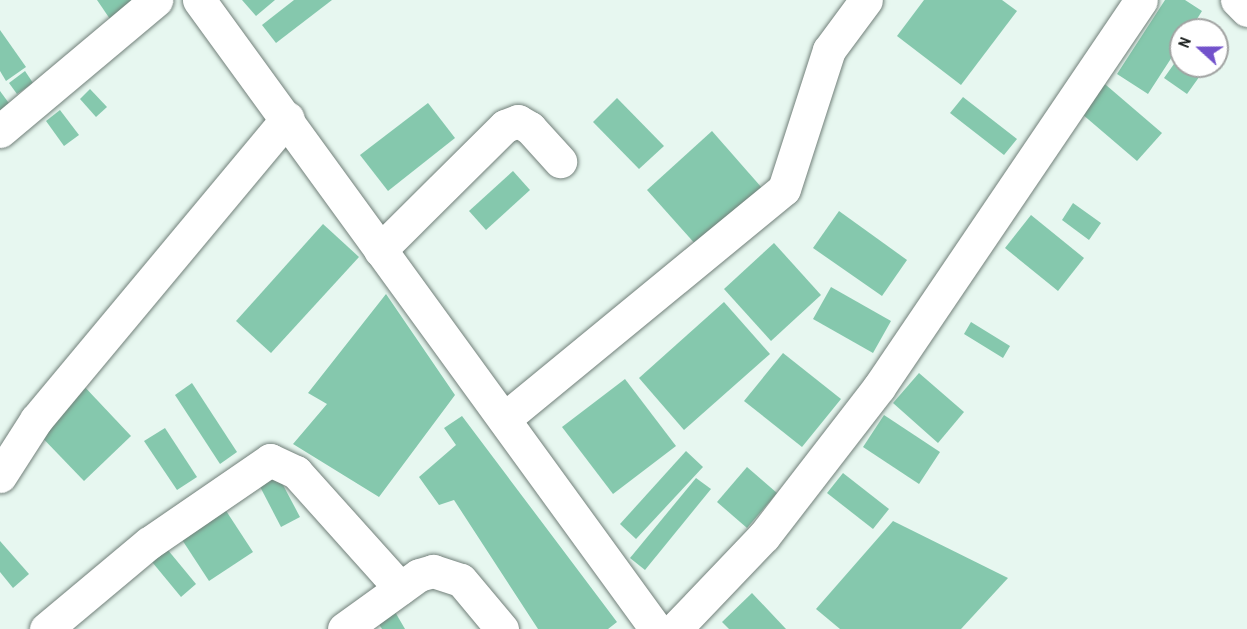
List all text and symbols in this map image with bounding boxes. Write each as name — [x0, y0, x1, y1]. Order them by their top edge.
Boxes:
north arrow — [1169, 18, 1229, 78]
text: N — [1172, 34, 1196, 51]

